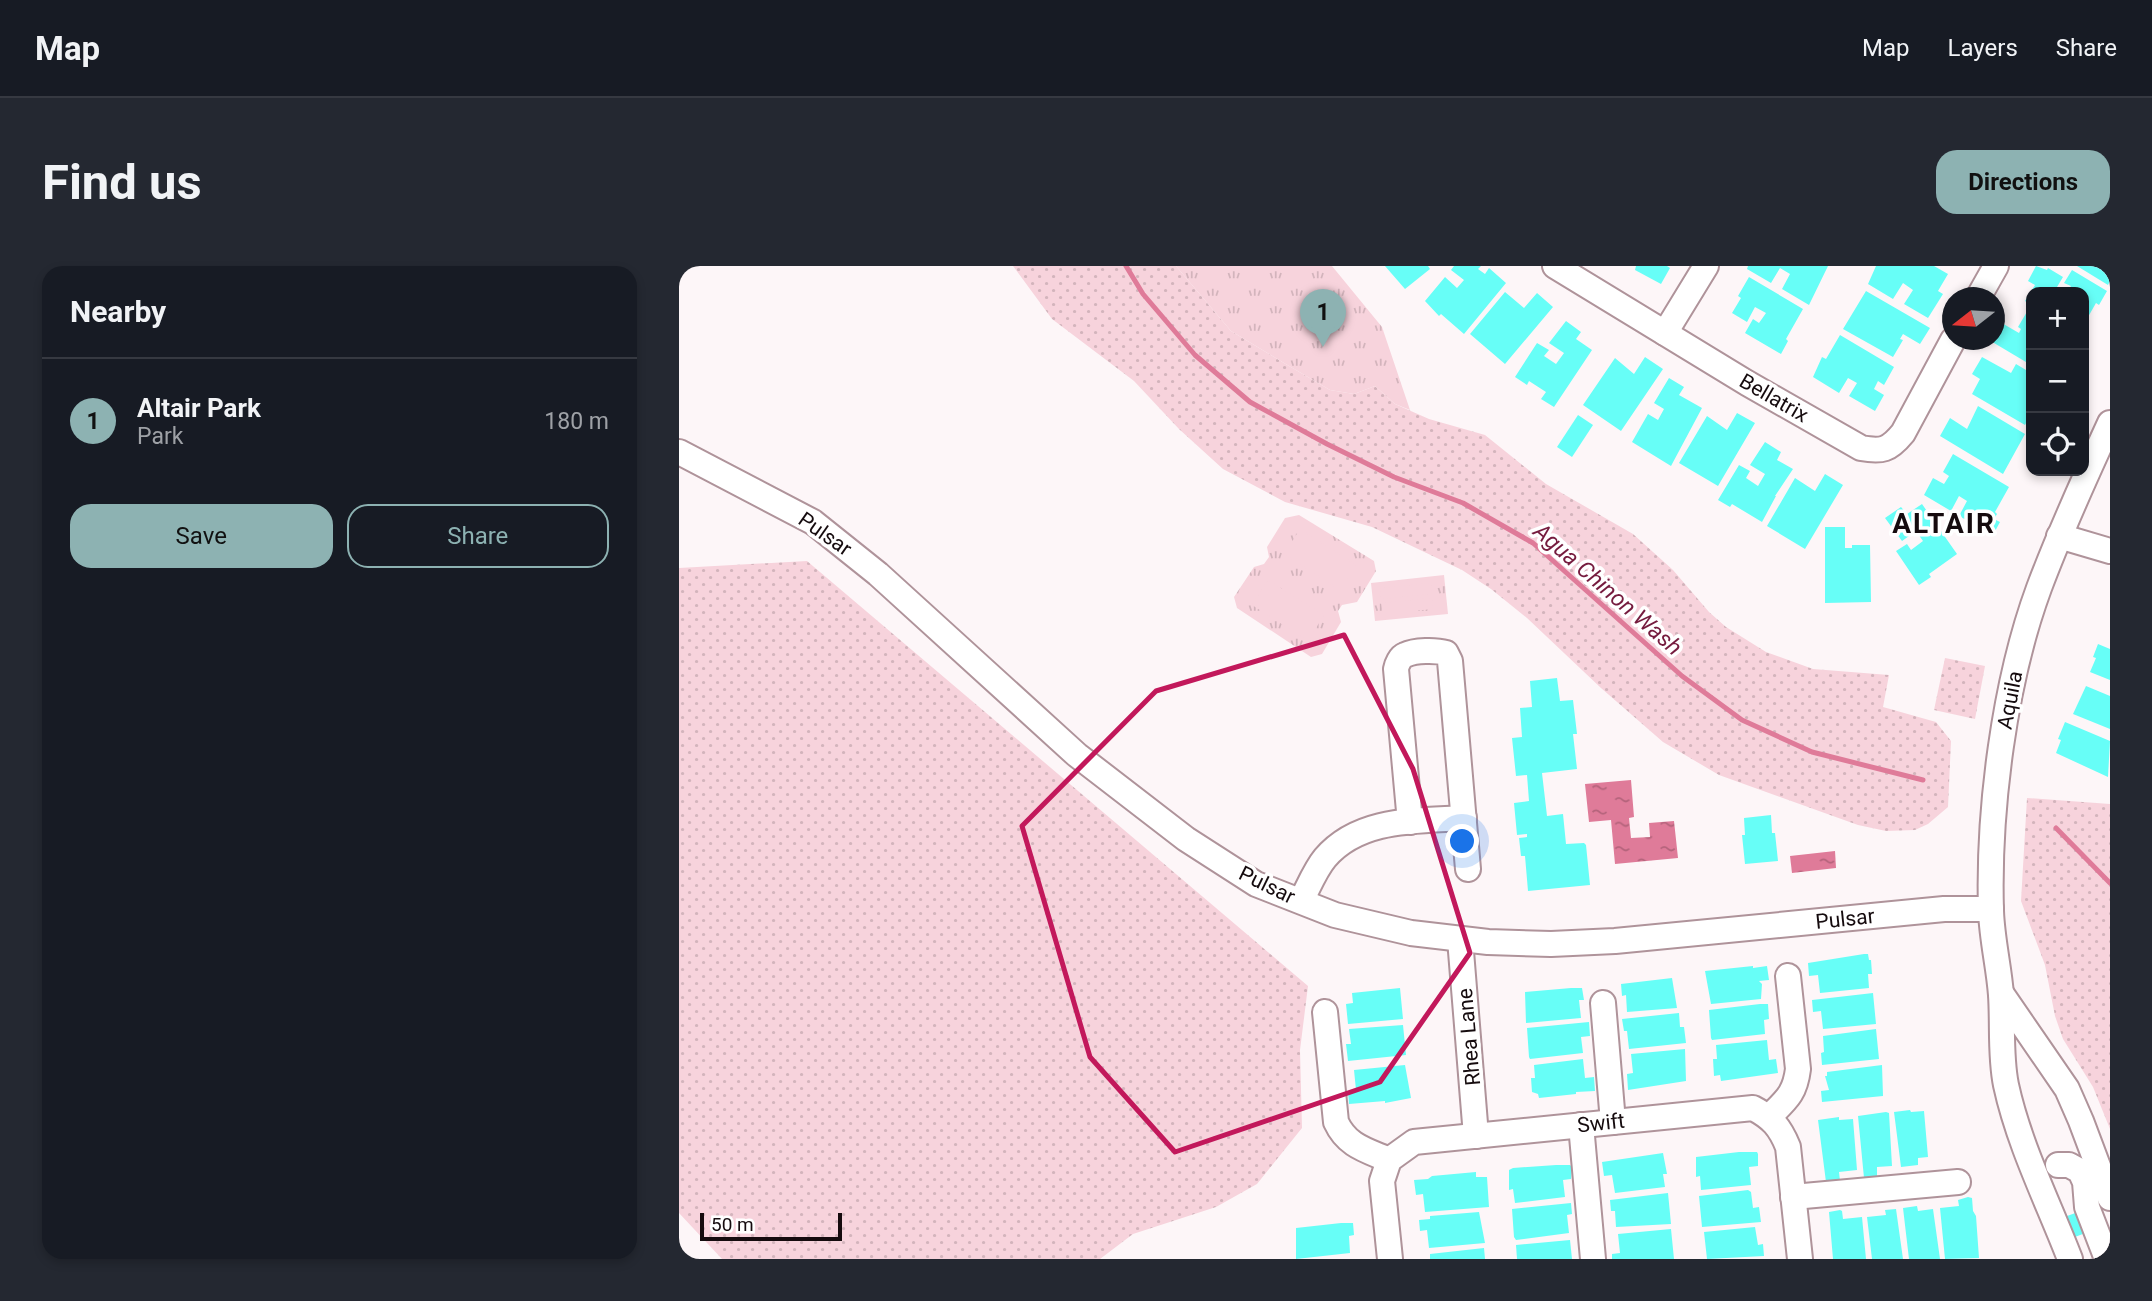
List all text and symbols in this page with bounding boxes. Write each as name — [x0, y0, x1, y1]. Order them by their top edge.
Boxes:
text: Map — [35, 29, 100, 68]
text: Map — [1862, 34, 1910, 62]
text: Layers — [1948, 34, 2018, 62]
text: Share — [2056, 34, 2117, 62]
button: Directions — [1936, 150, 2110, 214]
text: Find us — [42, 154, 202, 211]
north arrow — [1942, 287, 2005, 350]
map controls — [2026, 287, 2089, 476]
button: + — [2026, 287, 2089, 350]
pin: 1 — [1300, 289, 1346, 347]
text: Nearby — [70, 294, 166, 329]
button: − — [2026, 350, 2089, 413]
street label: Bellatrix — [1735, 369, 1813, 427]
text: Altair Park — [137, 393, 261, 423]
text: 1 — [86, 408, 100, 435]
text: 180 m — [544, 408, 609, 435]
button: locate — [2026, 413, 2089, 476]
text: Park — [137, 423, 183, 450]
button: Save — [70, 504, 333, 568]
button: Share — [347, 504, 609, 568]
street label: Pulsar — [794, 507, 856, 561]
district label: ALTAIR — [1892, 507, 1996, 540]
water label: Agua Chinon Wash — [1527, 517, 1687, 661]
street label: Aquila — [1993, 669, 2027, 731]
your location — [1445, 824, 1479, 858]
street label: Pulsar — [1235, 861, 1299, 909]
street label: Pulsar — [1814, 904, 1876, 934]
street label: Rhea Lane — [1453, 987, 1485, 1087]
street label: Swift — [1576, 1109, 1626, 1137]
scale bar — [700, 1210, 842, 1242]
text: 50 m — [711, 1213, 754, 1236]

